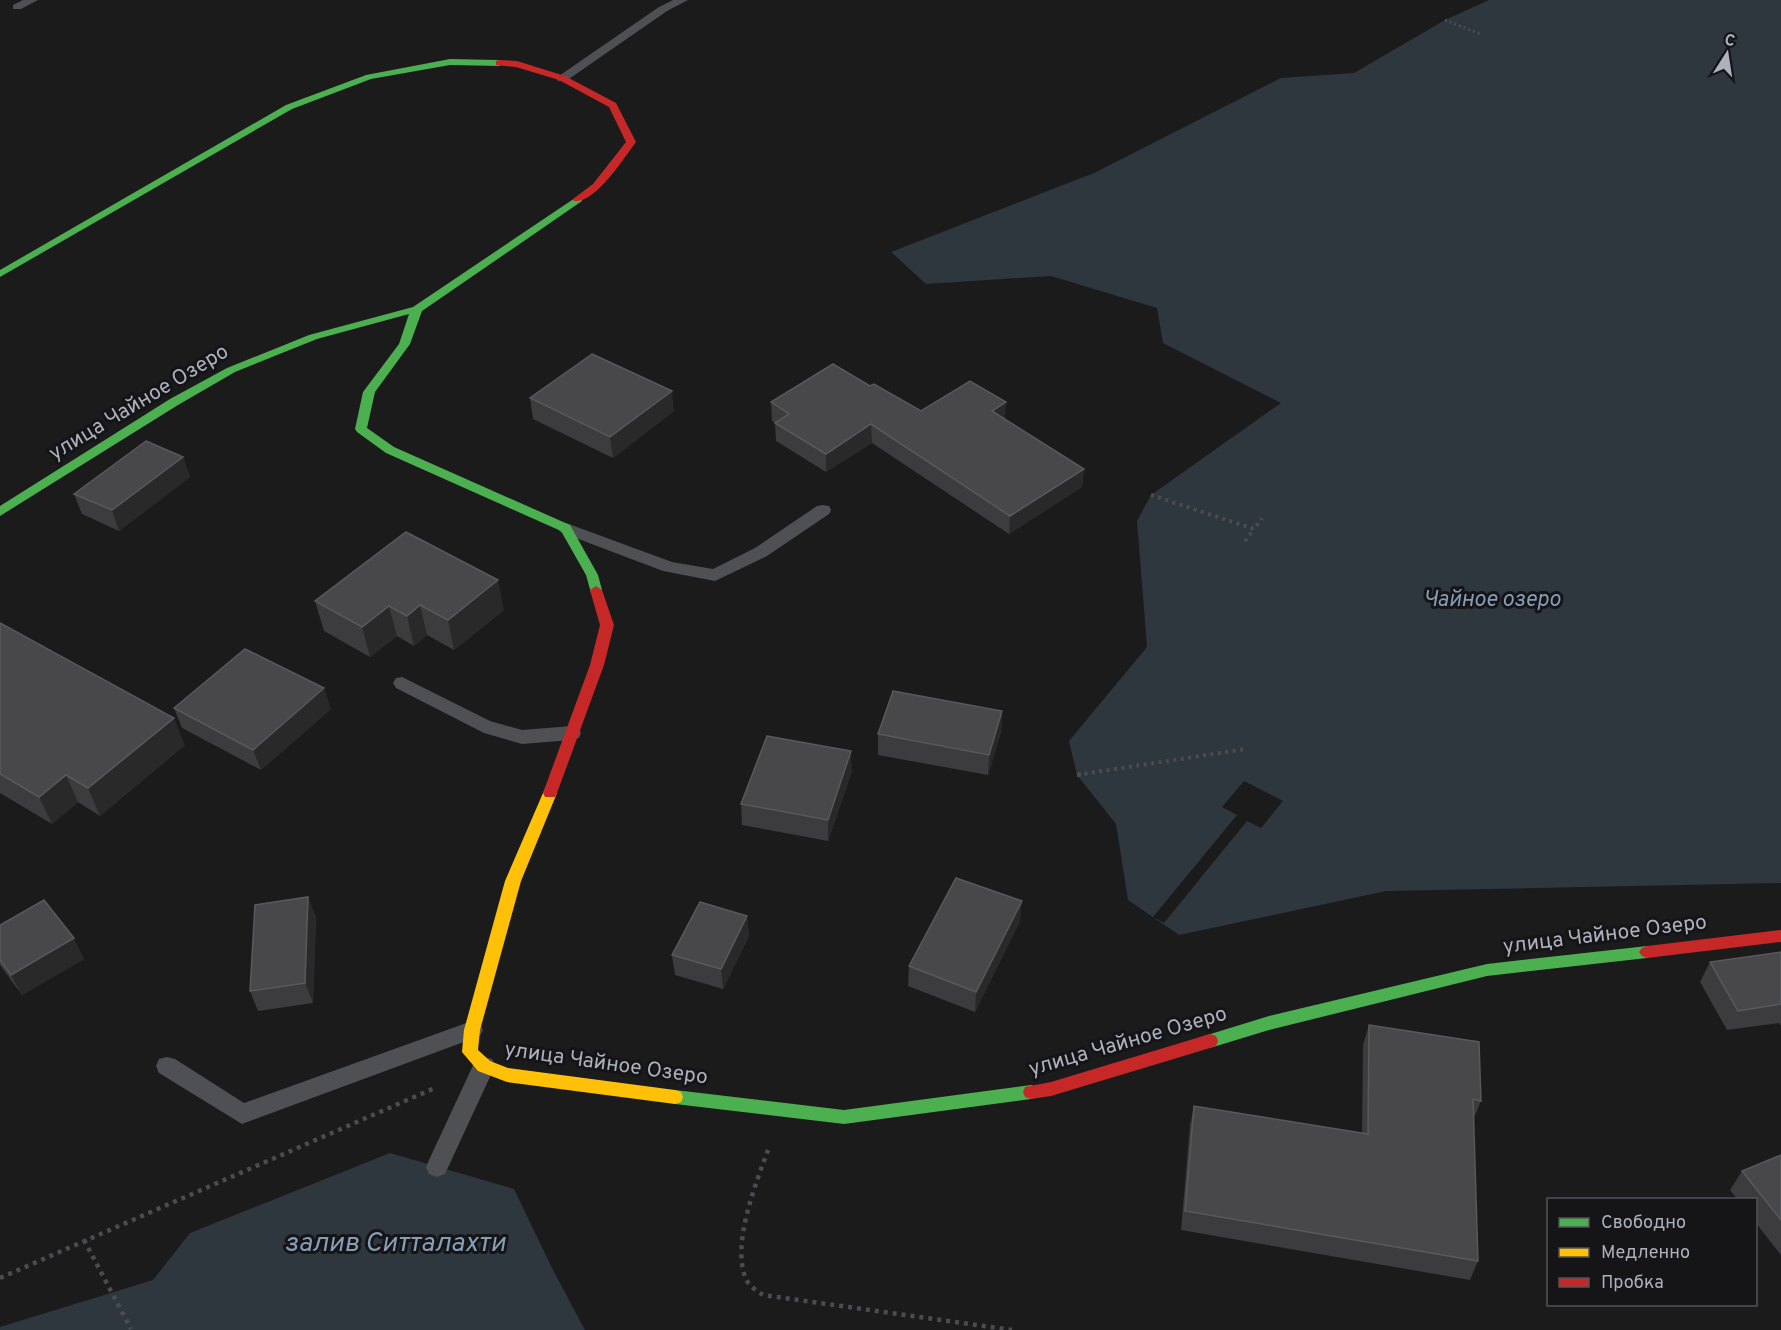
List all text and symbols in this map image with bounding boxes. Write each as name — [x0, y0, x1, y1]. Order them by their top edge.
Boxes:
north arrow — [1697, 24, 1757, 84]
text: С — [1723, 30, 1737, 52]
street label: улица Чайное Озеро — [44, 339, 234, 467]
water label: Чайное озеро — [1424, 587, 1561, 614]
street label: улица Чайное Озеро — [1502, 909, 1708, 961]
street label: улица Чайное Озеро — [1026, 1001, 1230, 1083]
street label: улица Чайное Озеро — [503, 1036, 709, 1092]
legend — [1547, 1198, 1757, 1306]
text: Свободно — [1601, 1212, 1686, 1235]
water label: залив Ситталахти — [285, 1227, 506, 1261]
text: Медленно — [1601, 1242, 1690, 1265]
text: Пробка — [1601, 1272, 1664, 1295]

